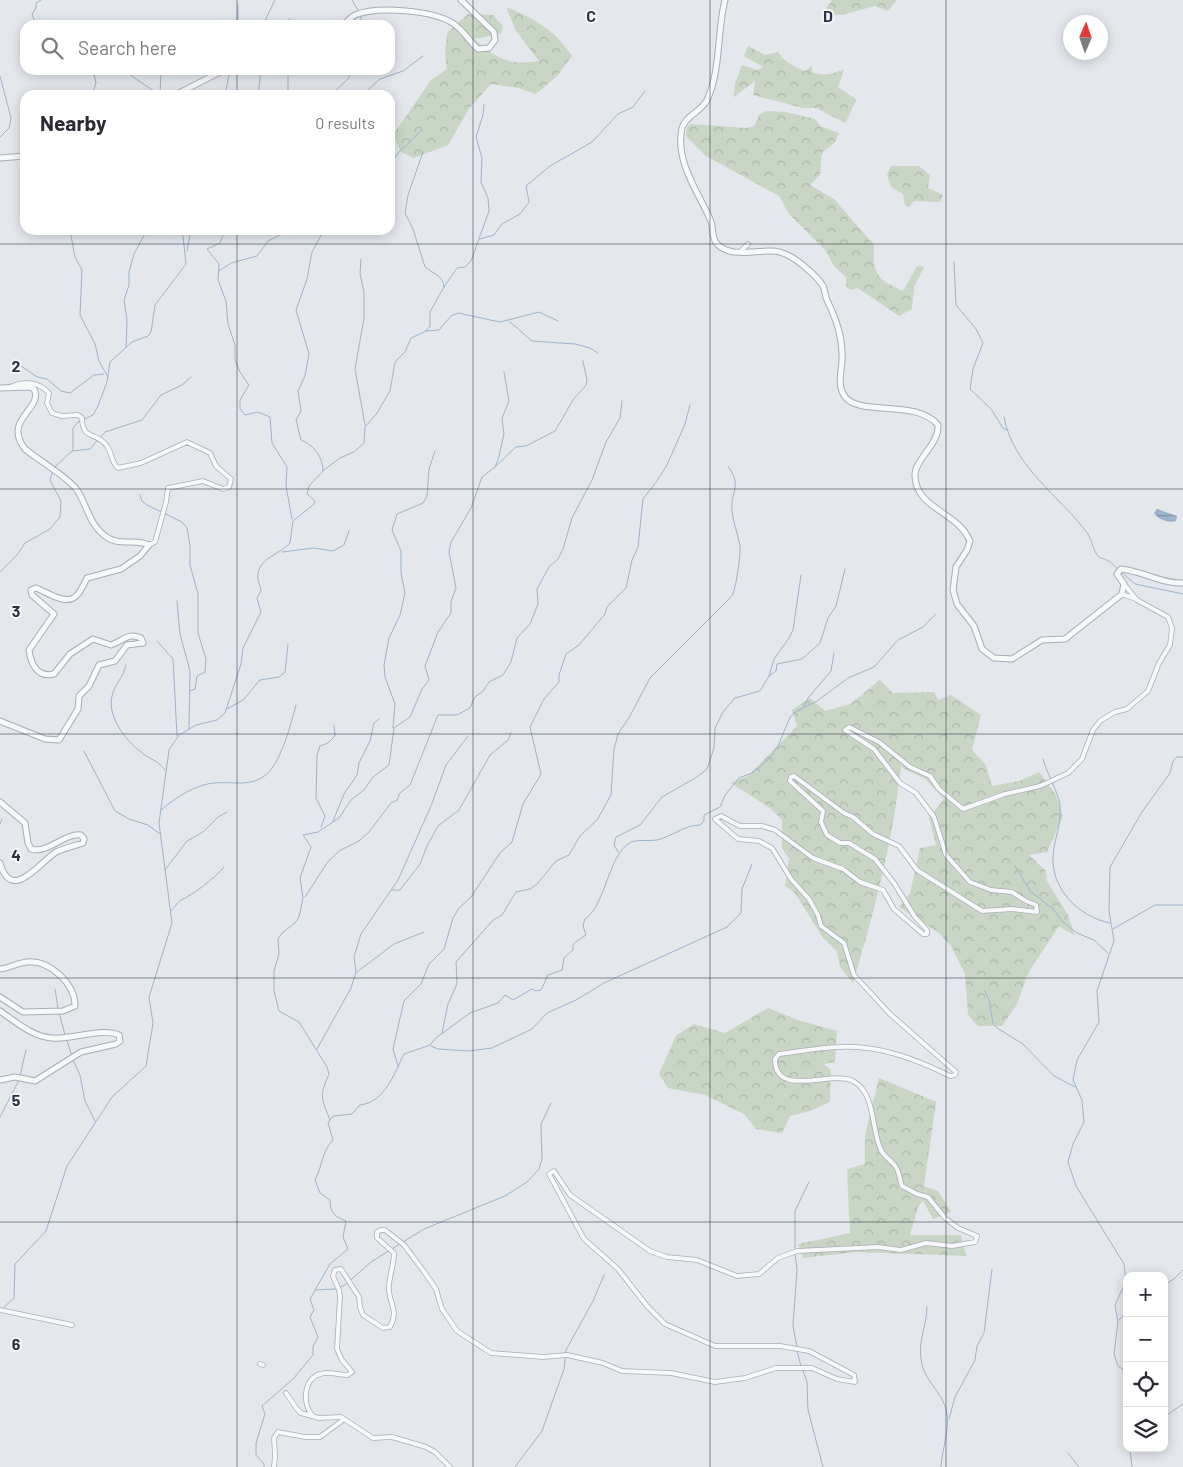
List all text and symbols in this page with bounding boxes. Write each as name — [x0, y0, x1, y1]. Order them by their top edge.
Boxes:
text: C — [586, 6, 596, 25]
text: D — [823, 6, 833, 25]
north arrow — [1063, 15, 1108, 60]
search box — [20, 20, 395, 75]
icon: search — [38, 34, 66, 62]
text: Search here — [78, 36, 177, 59]
text: Nearby — [40, 110, 106, 135]
text: 0 results — [315, 113, 375, 132]
text: 2 — [12, 356, 21, 375]
text: 3 — [12, 601, 20, 620]
text: 4 — [11, 845, 21, 864]
text: 5 — [12, 1090, 21, 1109]
map controls — [1123, 1272, 1168, 1452]
button: + — [1123, 1272, 1168, 1317]
button: − — [1123, 1317, 1168, 1362]
text: 6 — [12, 1334, 21, 1353]
button: locate — [1123, 1362, 1168, 1407]
button: layers — [1123, 1407, 1168, 1452]

